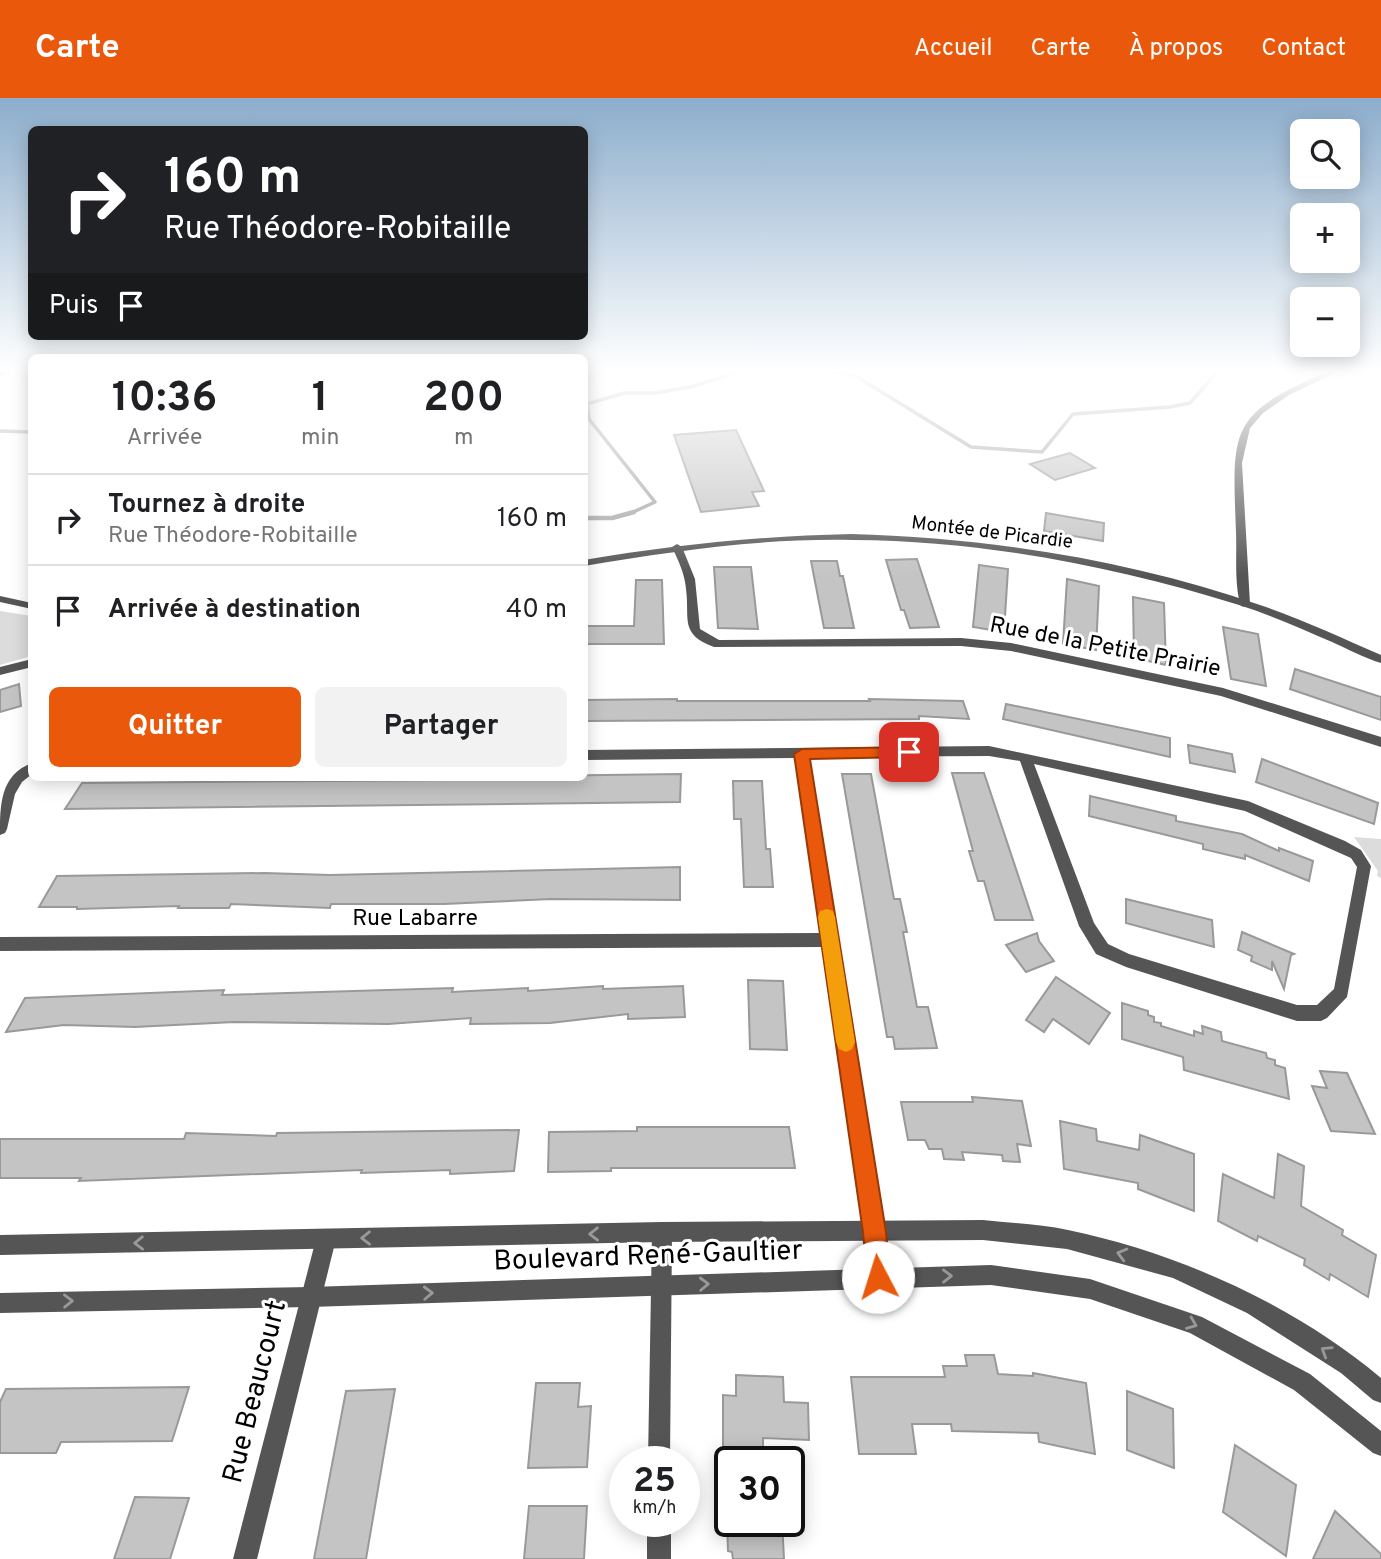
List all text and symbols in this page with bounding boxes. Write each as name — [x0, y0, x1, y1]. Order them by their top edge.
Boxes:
text: Carte — [35, 28, 120, 70]
text: Accueil — [914, 34, 993, 64]
text: Carte — [1031, 34, 1090, 64]
text: À propos — [1128, 34, 1223, 64]
text: Contact — [1261, 34, 1346, 64]
map controls — [1290, 119, 1360, 357]
button: search — [1290, 119, 1360, 189]
text: 160 m — [164, 149, 301, 211]
icon: right — [49, 154, 140, 245]
button: + — [1290, 203, 1360, 273]
text: Rue Théodore-Robitaille — [164, 210, 511, 250]
icon: arrive — [112, 287, 150, 325]
button: − — [1290, 287, 1360, 357]
text: Puis — [49, 290, 98, 323]
text: 10:36 — [112, 373, 217, 426]
text: 1 — [312, 373, 329, 426]
text: 200 — [423, 373, 504, 426]
text: Arrivée — [127, 424, 202, 453]
text: min — [301, 424, 339, 453]
text: m — [454, 424, 473, 453]
text: Tournez à droite — [108, 489, 305, 522]
icon: right — [49, 501, 87, 539]
text: 160 m — [497, 503, 567, 536]
street label: Montée de Picardie — [910, 511, 1074, 555]
text: Rue Théodore-Robitaille — [108, 522, 358, 551]
icon: arrive — [49, 592, 87, 630]
text: Arrivée à destination — [108, 594, 361, 627]
text: 40 m — [506, 594, 567, 627]
street label: Rue de la Petite Prairie — [987, 611, 1223, 685]
button: Quitter — [49, 687, 301, 767]
button: Partager — [315, 687, 567, 767]
pin — [879, 722, 939, 782]
icon: arrive — [890, 733, 928, 771]
street label: Rue Labarre — [352, 905, 478, 934]
one-way arrow — [588, 1226, 599, 1241]
one-way arrow — [361, 1231, 372, 1246]
street label: Boulevard René-Gaultier — [493, 1234, 803, 1280]
one-way arrow — [133, 1235, 144, 1250]
position arrow — [841, 1240, 915, 1314]
one-way arrow — [1116, 1248, 1128, 1263]
one-way arrow — [942, 1268, 952, 1284]
one-way arrow — [699, 1276, 710, 1291]
one-way arrow — [422, 1285, 433, 1300]
one-way arrow — [63, 1294, 74, 1309]
street label: Rue Beaucourt — [216, 1297, 296, 1487]
one-way arrow — [1185, 1315, 1197, 1329]
one-way arrow — [1321, 1347, 1334, 1360]
speed limit sign: 30 — [714, 1446, 805, 1537]
text: 25 — [633, 1460, 676, 1504]
text: km/h — [633, 1497, 676, 1520]

